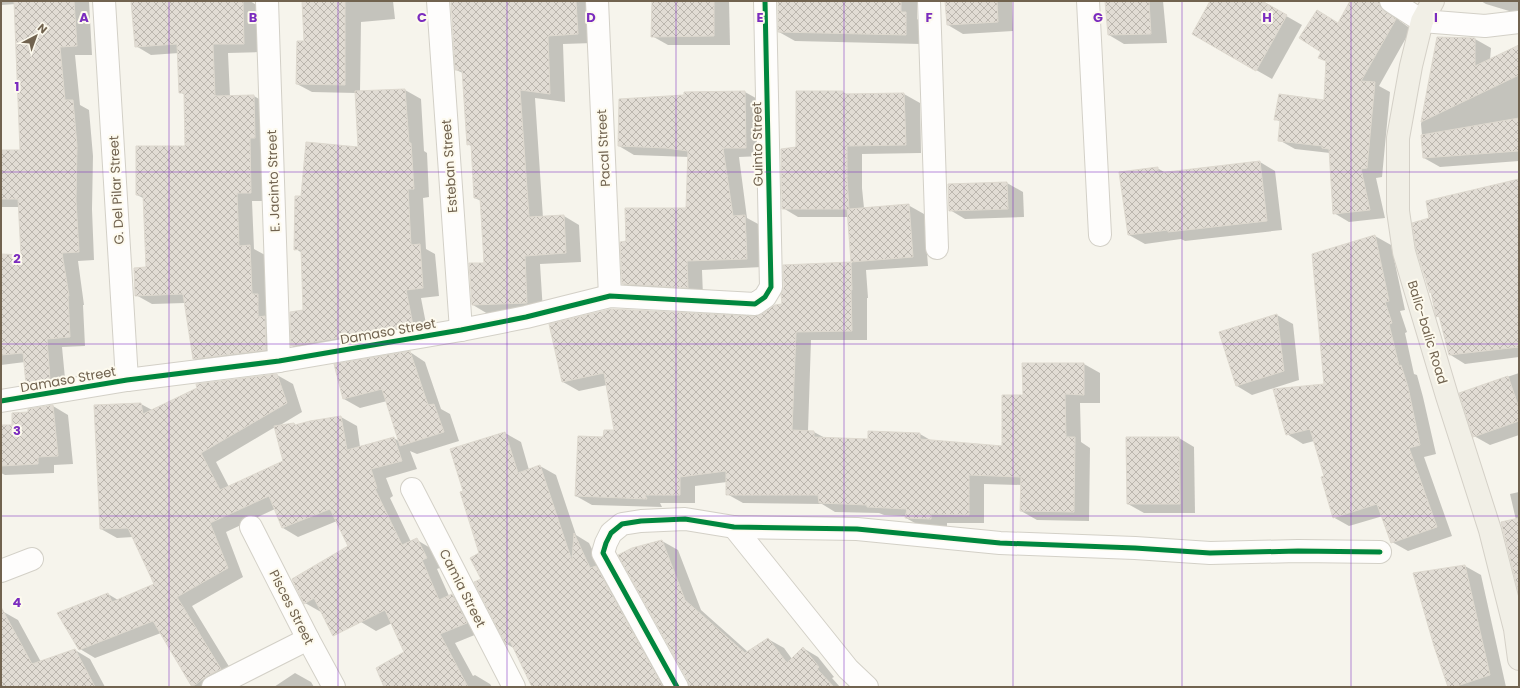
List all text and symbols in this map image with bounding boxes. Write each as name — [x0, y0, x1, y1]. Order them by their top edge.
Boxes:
text: A — [79, 8, 89, 27]
text: B — [249, 8, 258, 27]
text: C — [417, 8, 427, 27]
text: D — [586, 8, 596, 27]
text: E — [756, 8, 764, 27]
text: F — [925, 8, 933, 27]
text: G — [1093, 8, 1103, 27]
text: H — [1262, 8, 1272, 27]
text: I — [1434, 8, 1438, 27]
north arrow — [16, 16, 56, 56]
text: N — [34, 20, 51, 37]
text: 1 — [15, 77, 19, 96]
street label: Guinto Street — [747, 101, 768, 186]
street label: Pacal Street — [592, 108, 615, 187]
street label: Esteban Street — [437, 118, 462, 213]
street label: E. Jacinto Street — [262, 129, 285, 233]
street label: G. Del Pilar Street — [104, 135, 129, 245]
text: 2 — [13, 249, 21, 268]
street label: Balic-balic Road — [1403, 278, 1452, 386]
street label: Damaso Street — [339, 314, 438, 349]
street label: Damaso Street — [19, 362, 118, 397]
text: 3 — [13, 421, 21, 440]
street label: Camia Street — [435, 546, 491, 631]
street label: Pisces Street — [265, 566, 319, 648]
text: 4 — [13, 593, 22, 612]

